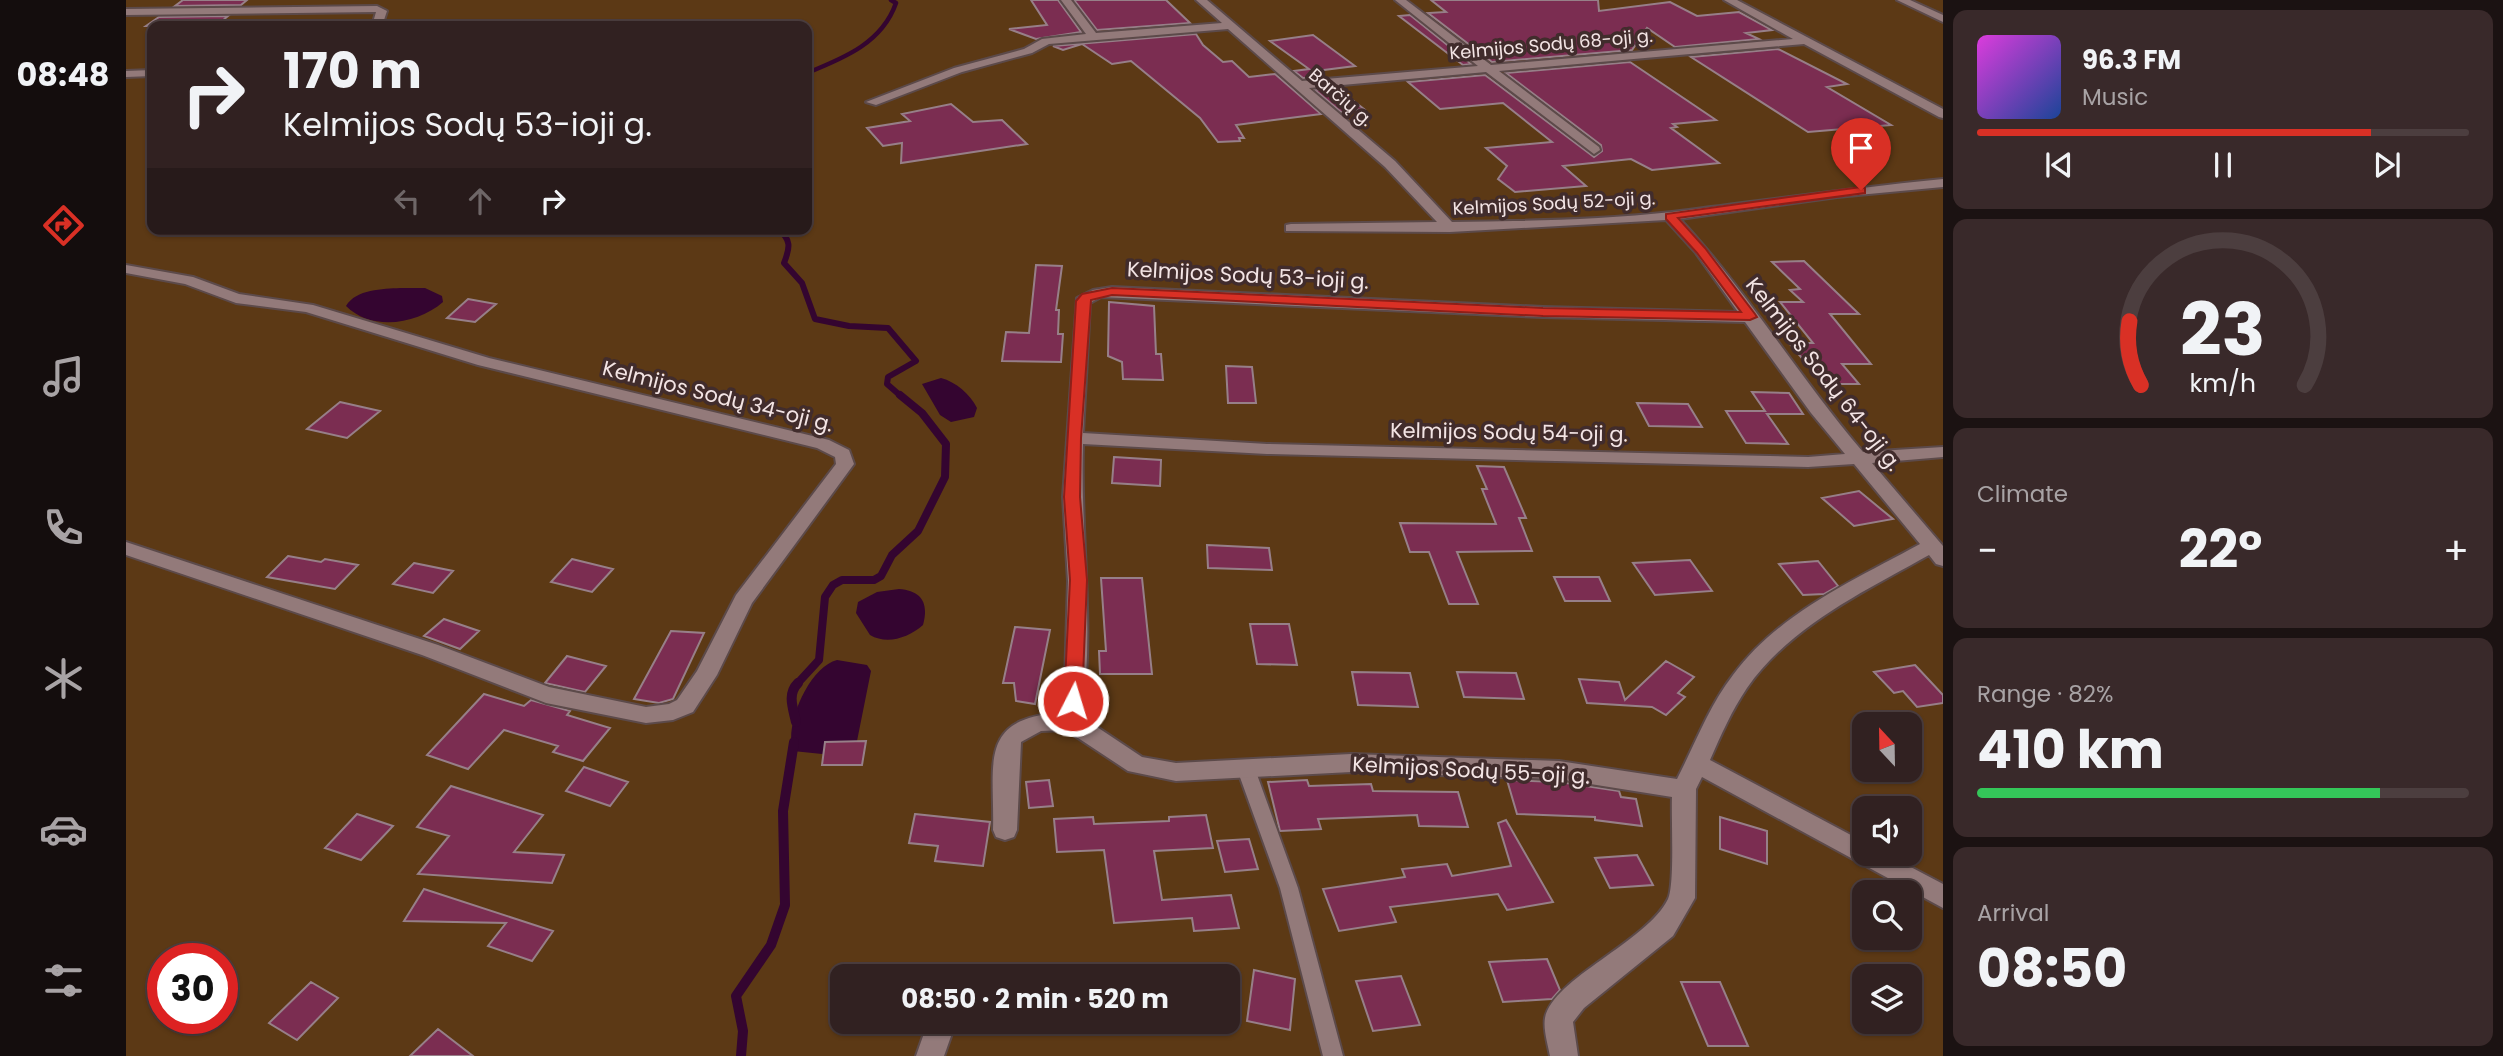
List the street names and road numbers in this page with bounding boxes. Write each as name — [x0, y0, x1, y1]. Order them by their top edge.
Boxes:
street label: Kelmijos Sodų 68-oji g. — [1448, 23, 1654, 65]
street label: Barčių g. — [1304, 62, 1378, 132]
street label: Kelmijos Sodų 52-oji g. — [1452, 185, 1656, 221]
street label: Kelmijos Sodų 53-ioji g. — [1126, 254, 1370, 296]
street label: Kelmijos Sodų 64-oji g. — [1739, 271, 1909, 477]
street label: Kelmijos Sodų 34-oji g. — [600, 353, 836, 439]
street label: Kelmijos Sodų 54-oji g. — [1390, 415, 1628, 449]
street label: Kelmijos Sodų 55-oji g. — [1352, 749, 1590, 791]

